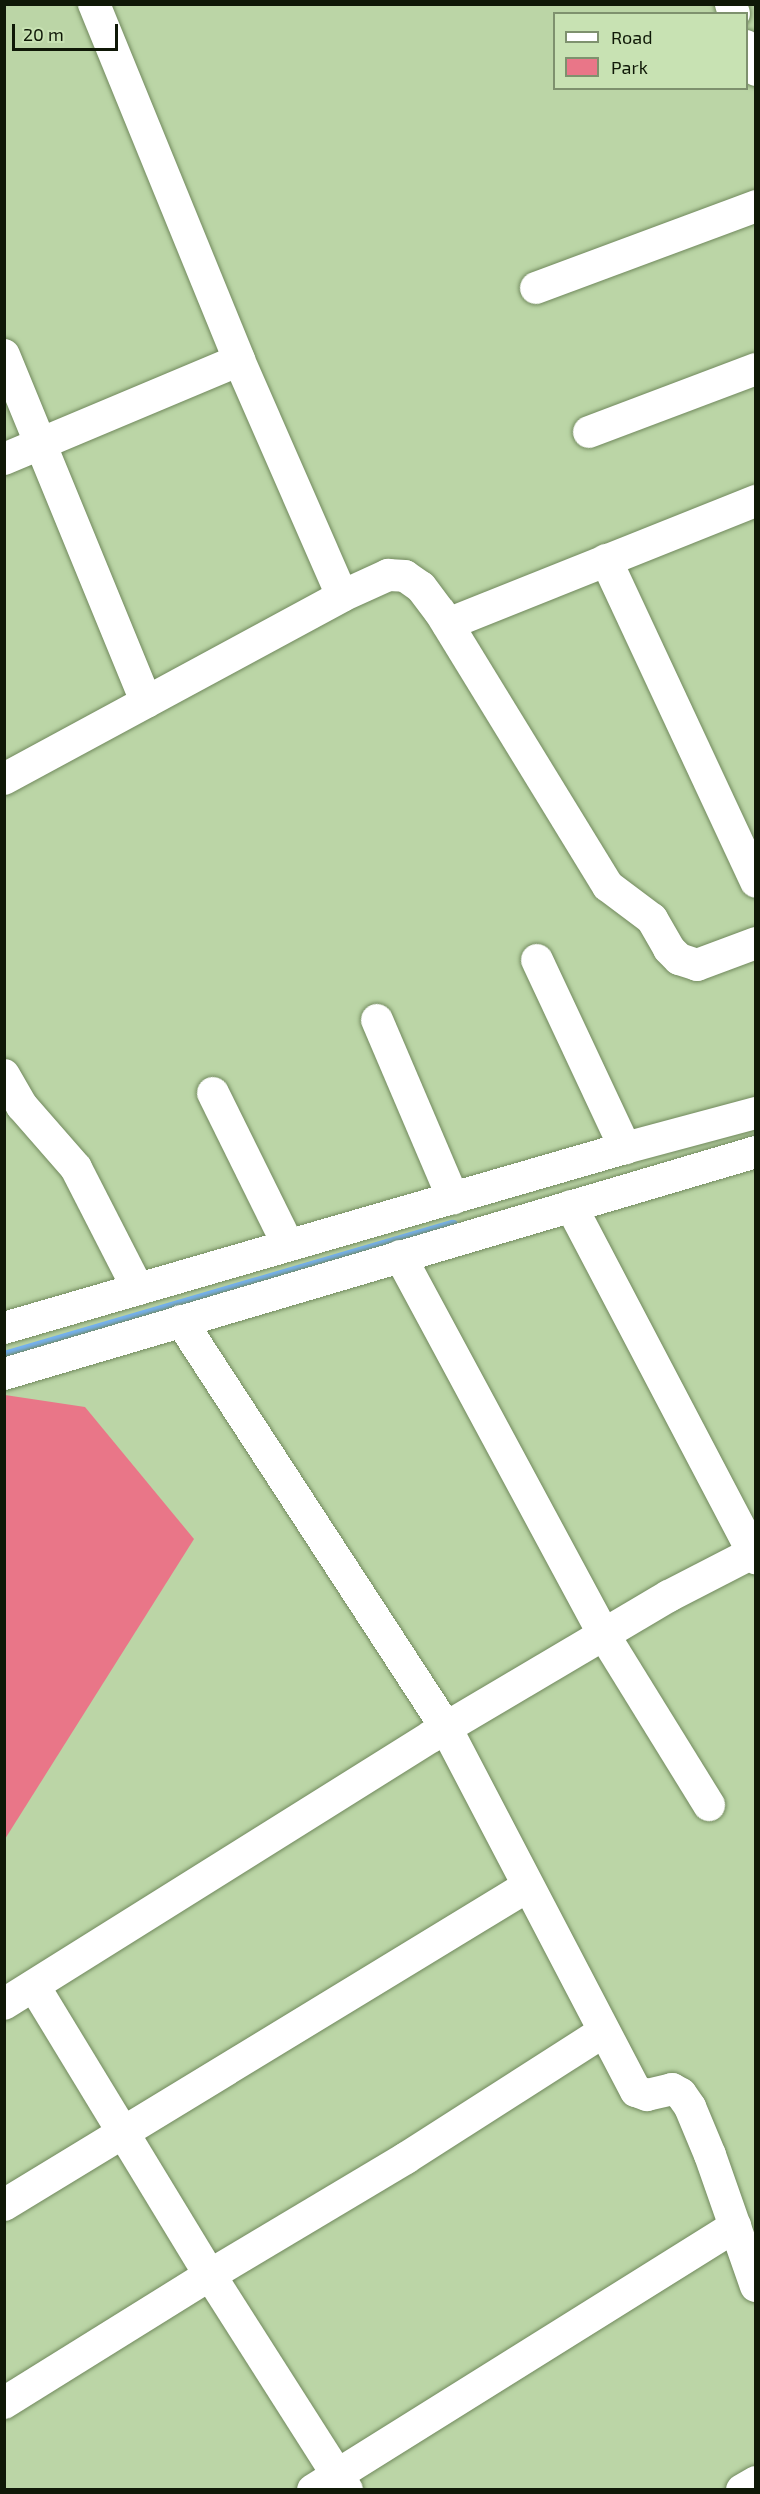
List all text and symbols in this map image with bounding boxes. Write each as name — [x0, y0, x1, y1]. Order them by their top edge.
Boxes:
scale bar — [15, 12, 122, 50]
legend — [553, 12, 748, 90]
text: 20 m — [23, 23, 64, 45]
text: Road — [611, 26, 652, 48]
text: Park — [611, 56, 648, 78]

